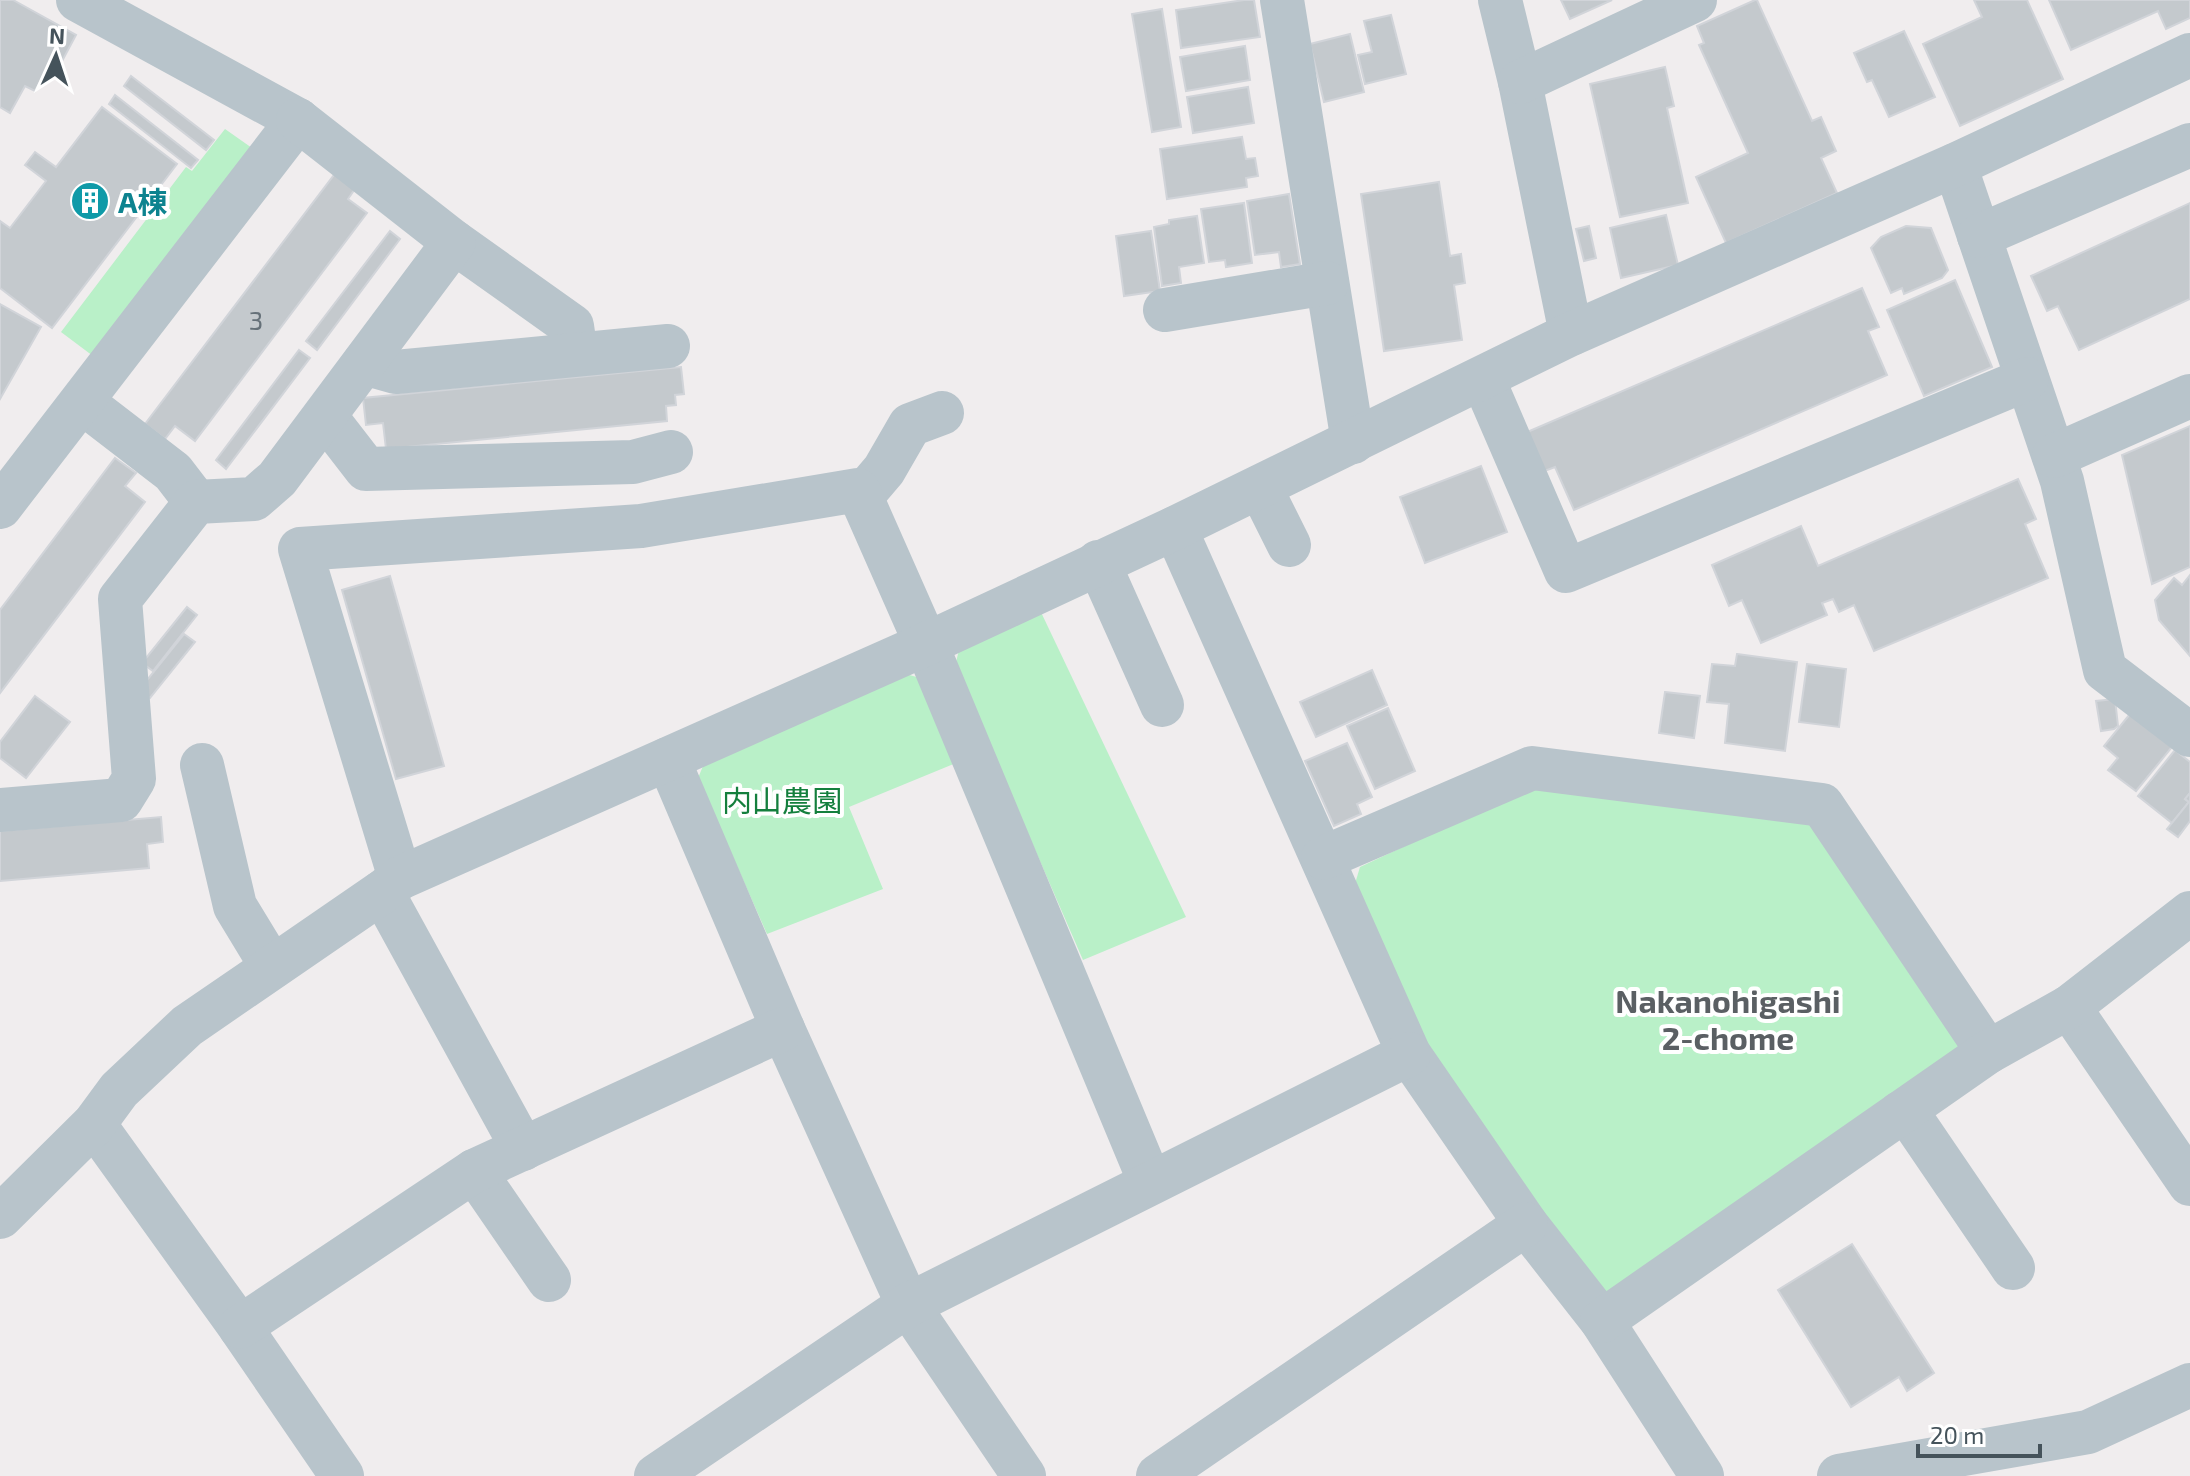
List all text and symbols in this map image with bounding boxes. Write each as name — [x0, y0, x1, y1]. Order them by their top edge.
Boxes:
north arrow — [16, 16, 96, 96]
text: N — [48, 22, 66, 48]
building icon: A棟 — [69, 180, 111, 222]
place label: A棟 — [118, 183, 168, 219]
house number: 3 — [249, 304, 263, 335]
park label: 内山農園 — [722, 782, 842, 818]
district label: Nakanohigashi 2-chome — [1615, 981, 1841, 1056]
scale bar — [1918, 1408, 2040, 1458]
text: 20 m — [1930, 1420, 1984, 1449]

